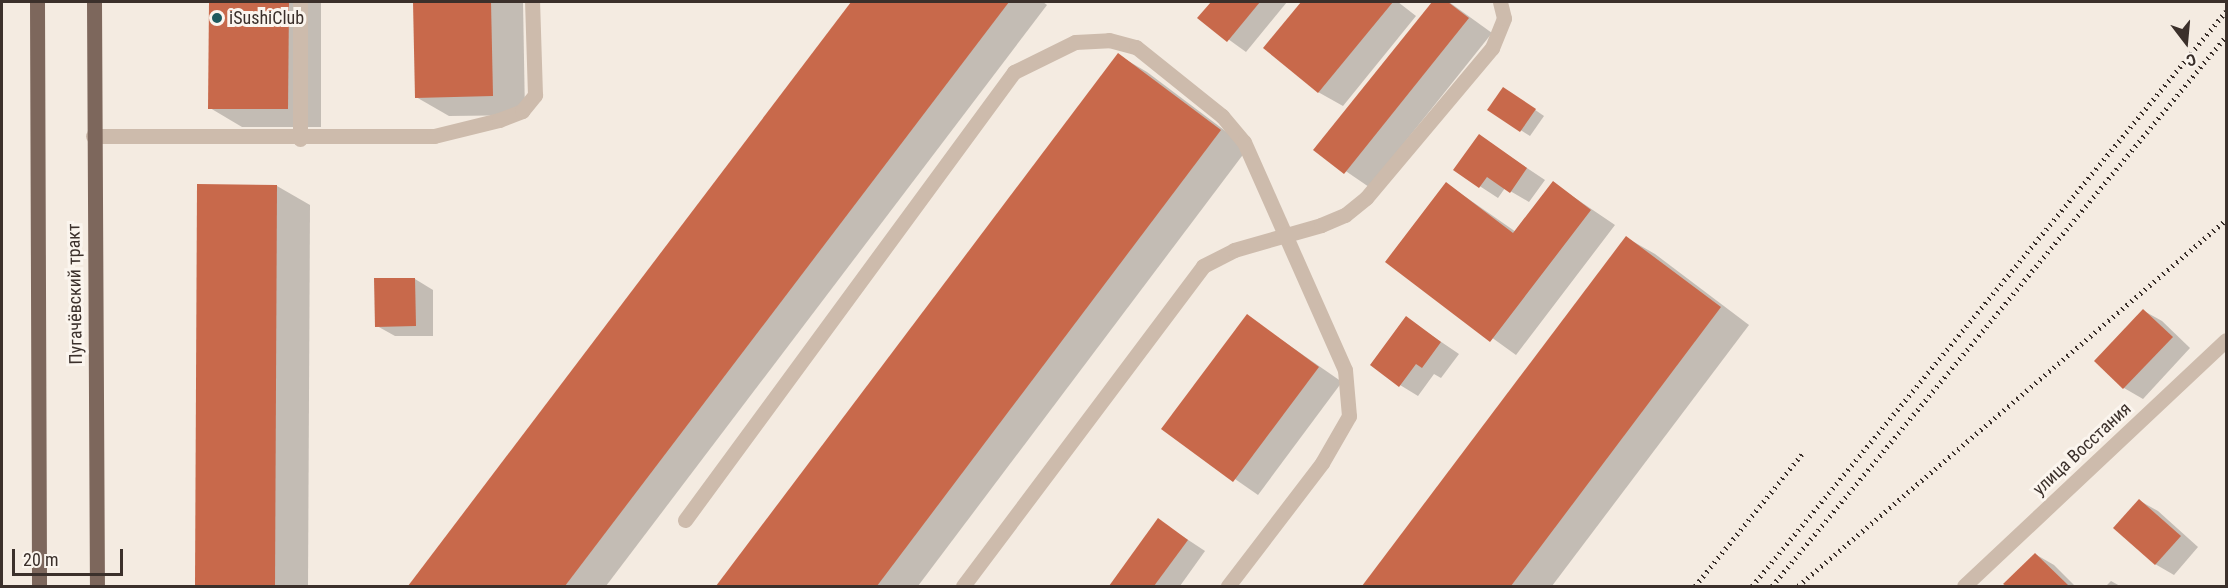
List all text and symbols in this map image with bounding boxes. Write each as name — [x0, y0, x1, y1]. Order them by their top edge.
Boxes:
place label: iSushiClub — [229, 7, 304, 29]
marker: iSushiClub — [210, 11, 224, 25]
north arrow — [2156, 12, 2216, 72]
text: С — [2184, 49, 2198, 70]
street label: Пугачёвский тракт — [63, 223, 87, 365]
street label: улица Восстания — [2028, 398, 2136, 500]
scale bar — [15, 537, 126, 575]
text: 20 m — [23, 549, 58, 570]

